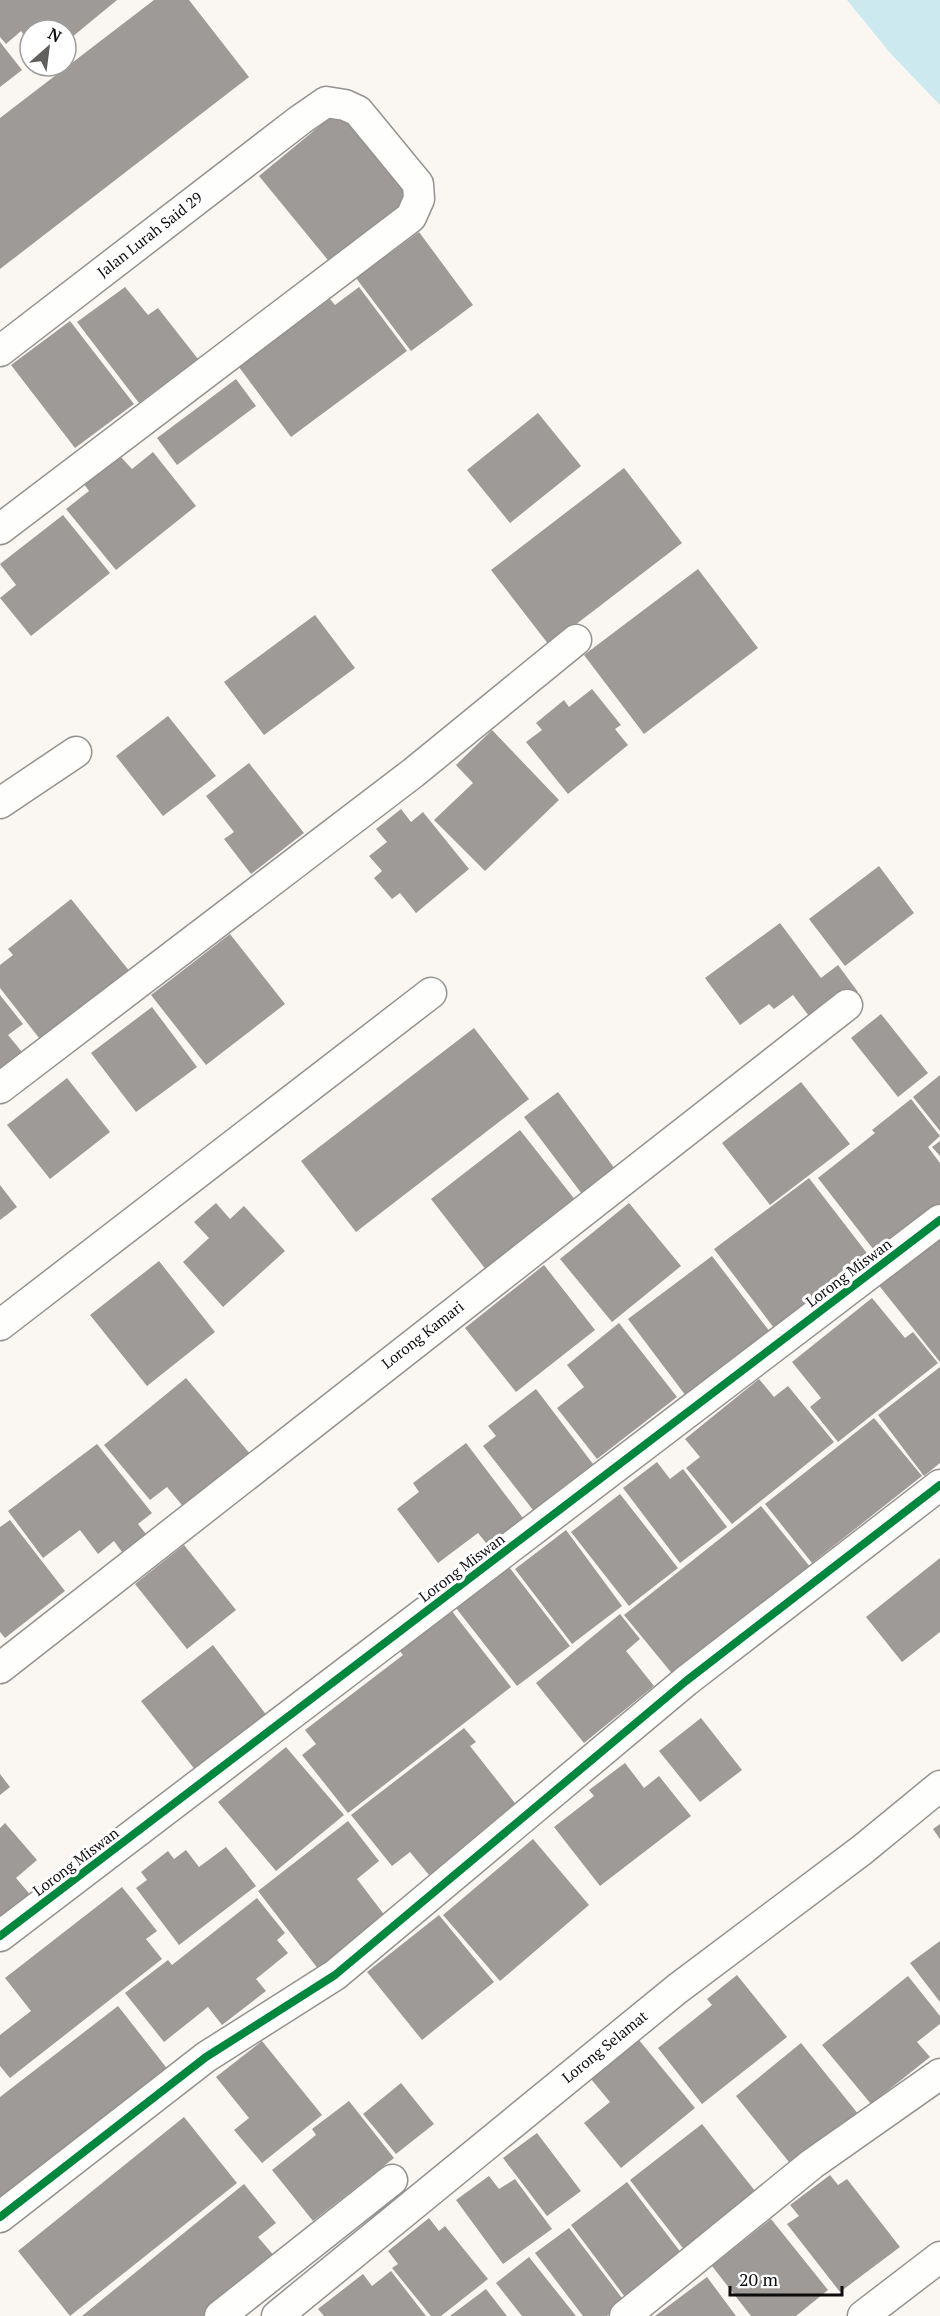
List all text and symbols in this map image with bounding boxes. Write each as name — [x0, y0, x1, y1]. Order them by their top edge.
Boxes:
north arrow — [18, 18, 78, 78]
text: N — [45, 22, 66, 47]
street label: Jalan Lurah Said 29 — [93, 187, 206, 282]
street label: Lorong Miswan — [801, 1233, 895, 1311]
street label: Lorong Kamari — [377, 1296, 468, 1373]
street label: Lorong Miswan — [414, 1528, 508, 1606]
street label: Lorong Miswan — [28, 1822, 122, 1900]
street label: Lorong Selamat — [557, 2005, 652, 2087]
scale bar — [730, 2259, 842, 2297]
text: 20 m — [739, 2267, 779, 2291]

